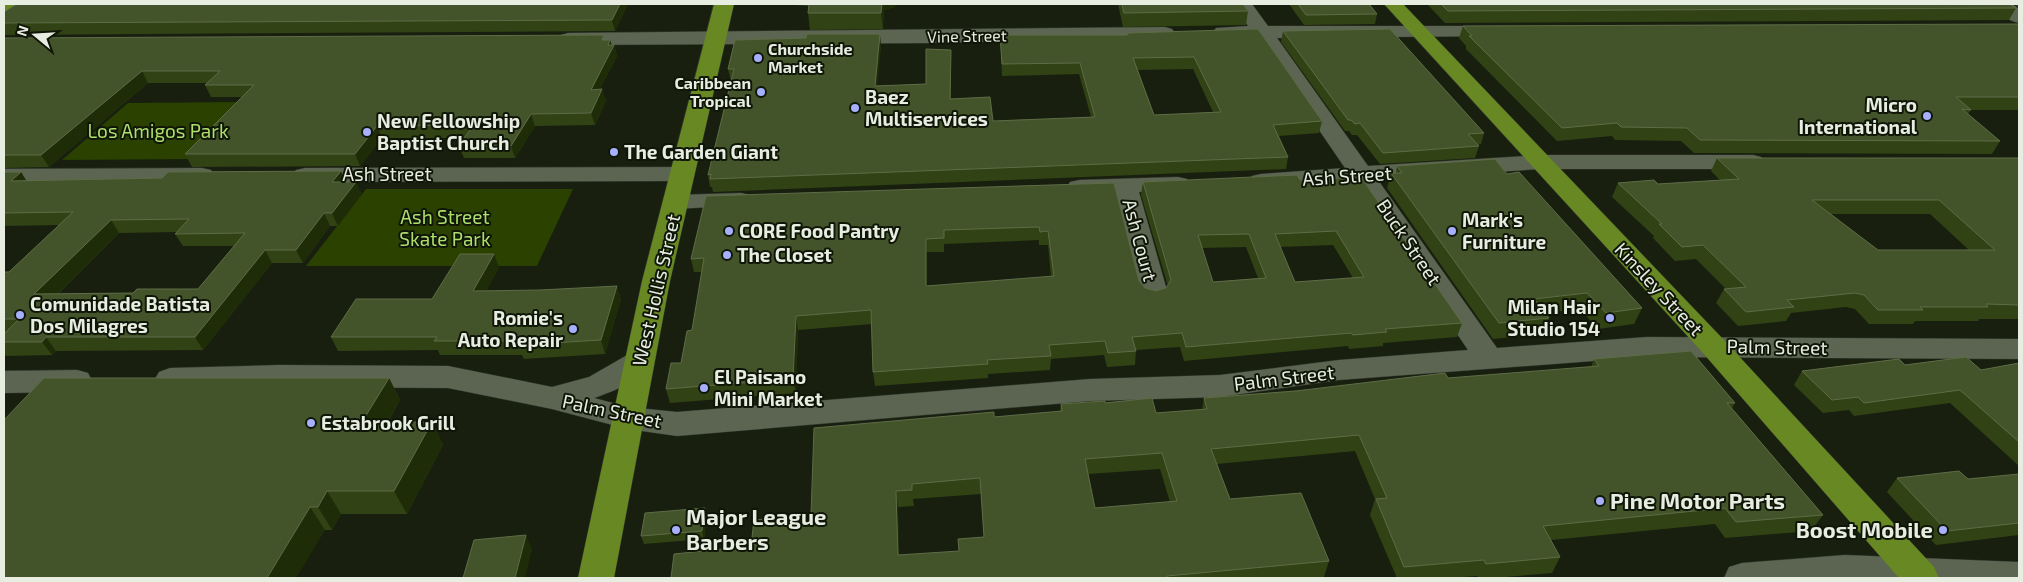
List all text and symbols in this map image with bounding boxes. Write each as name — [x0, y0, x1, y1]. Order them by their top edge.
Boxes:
north arrow — [10, 10, 60, 60]
text: N — [13, 23, 32, 38]
street label: Vine Street — [927, 25, 1007, 46]
place label: Churchside Market — [768, 39, 852, 76]
marker: Churchside Market — [752, 52, 764, 64]
place label: Caribbean Tropical — [674, 73, 752, 110]
place label: Baez Multiservices — [865, 85, 988, 130]
marker: Caribbean Tropical — [755, 86, 767, 98]
place label: Micro International — [1798, 93, 1918, 138]
marker: Baez Multiservices — [849, 102, 861, 114]
place label: New Fellowship Baptist Church — [377, 109, 520, 154]
marker: Micro International — [1921, 110, 1933, 122]
park label: Los Amigos Park — [87, 119, 229, 142]
marker: New Fellowship Baptist Church — [361, 126, 373, 138]
place label: The Garden Giant — [624, 140, 778, 163]
marker: The Garden Giant — [608, 146, 620, 158]
street label: Ash Street — [1301, 161, 1392, 190]
street label: Ash Street — [342, 162, 432, 185]
street label: Buck Street — [1372, 194, 1446, 289]
street label: Ash Court — [1118, 196, 1162, 283]
park label: Ash Street Skate Park — [399, 205, 491, 250]
place label: Mark's Furniture — [1462, 208, 1546, 253]
street label: West Hollis Street — [627, 212, 684, 368]
place label: CORE Food Pantry — [739, 219, 899, 243]
marker: CORE Food Pantry — [723, 225, 735, 237]
marker: Mark's Furniture — [1446, 225, 1458, 237]
street label: Kinsley Street — [1610, 237, 1708, 340]
place label: The Closet — [737, 243, 832, 266]
marker: The Closet — [721, 249, 733, 261]
place label: Comunidade Batista Dos Milagres — [30, 292, 210, 337]
place label: Milan Hair Studio 154 — [1507, 295, 1600, 340]
place label: Romie's Auto Repair — [458, 306, 563, 351]
marker: Comunidade Batista Dos Milagres — [14, 309, 26, 321]
marker: Milan Hair Studio 154 — [1604, 312, 1616, 324]
marker: Romie's Auto Repair — [567, 323, 579, 335]
street label: Palm Street — [1726, 334, 1828, 359]
street label: Palm Street — [1232, 360, 1335, 395]
place label: El Paisano Mini Market — [714, 365, 823, 410]
marker: El Paisano Mini Market — [698, 382, 710, 394]
street label: Palm Street — [560, 389, 664, 432]
place label: Estabrook Grill — [321, 411, 456, 434]
marker: Estabrook Grill — [305, 417, 317, 429]
place label: Pine Motor Parts — [1610, 487, 1785, 513]
marker: Pine Motor Parts — [1594, 495, 1606, 507]
place label: Major League Barbers — [686, 503, 826, 554]
place label: Boost Mobile — [1796, 516, 1933, 542]
marker: Major League Barbers — [670, 524, 682, 536]
marker: Boost Mobile — [1937, 524, 1949, 536]

